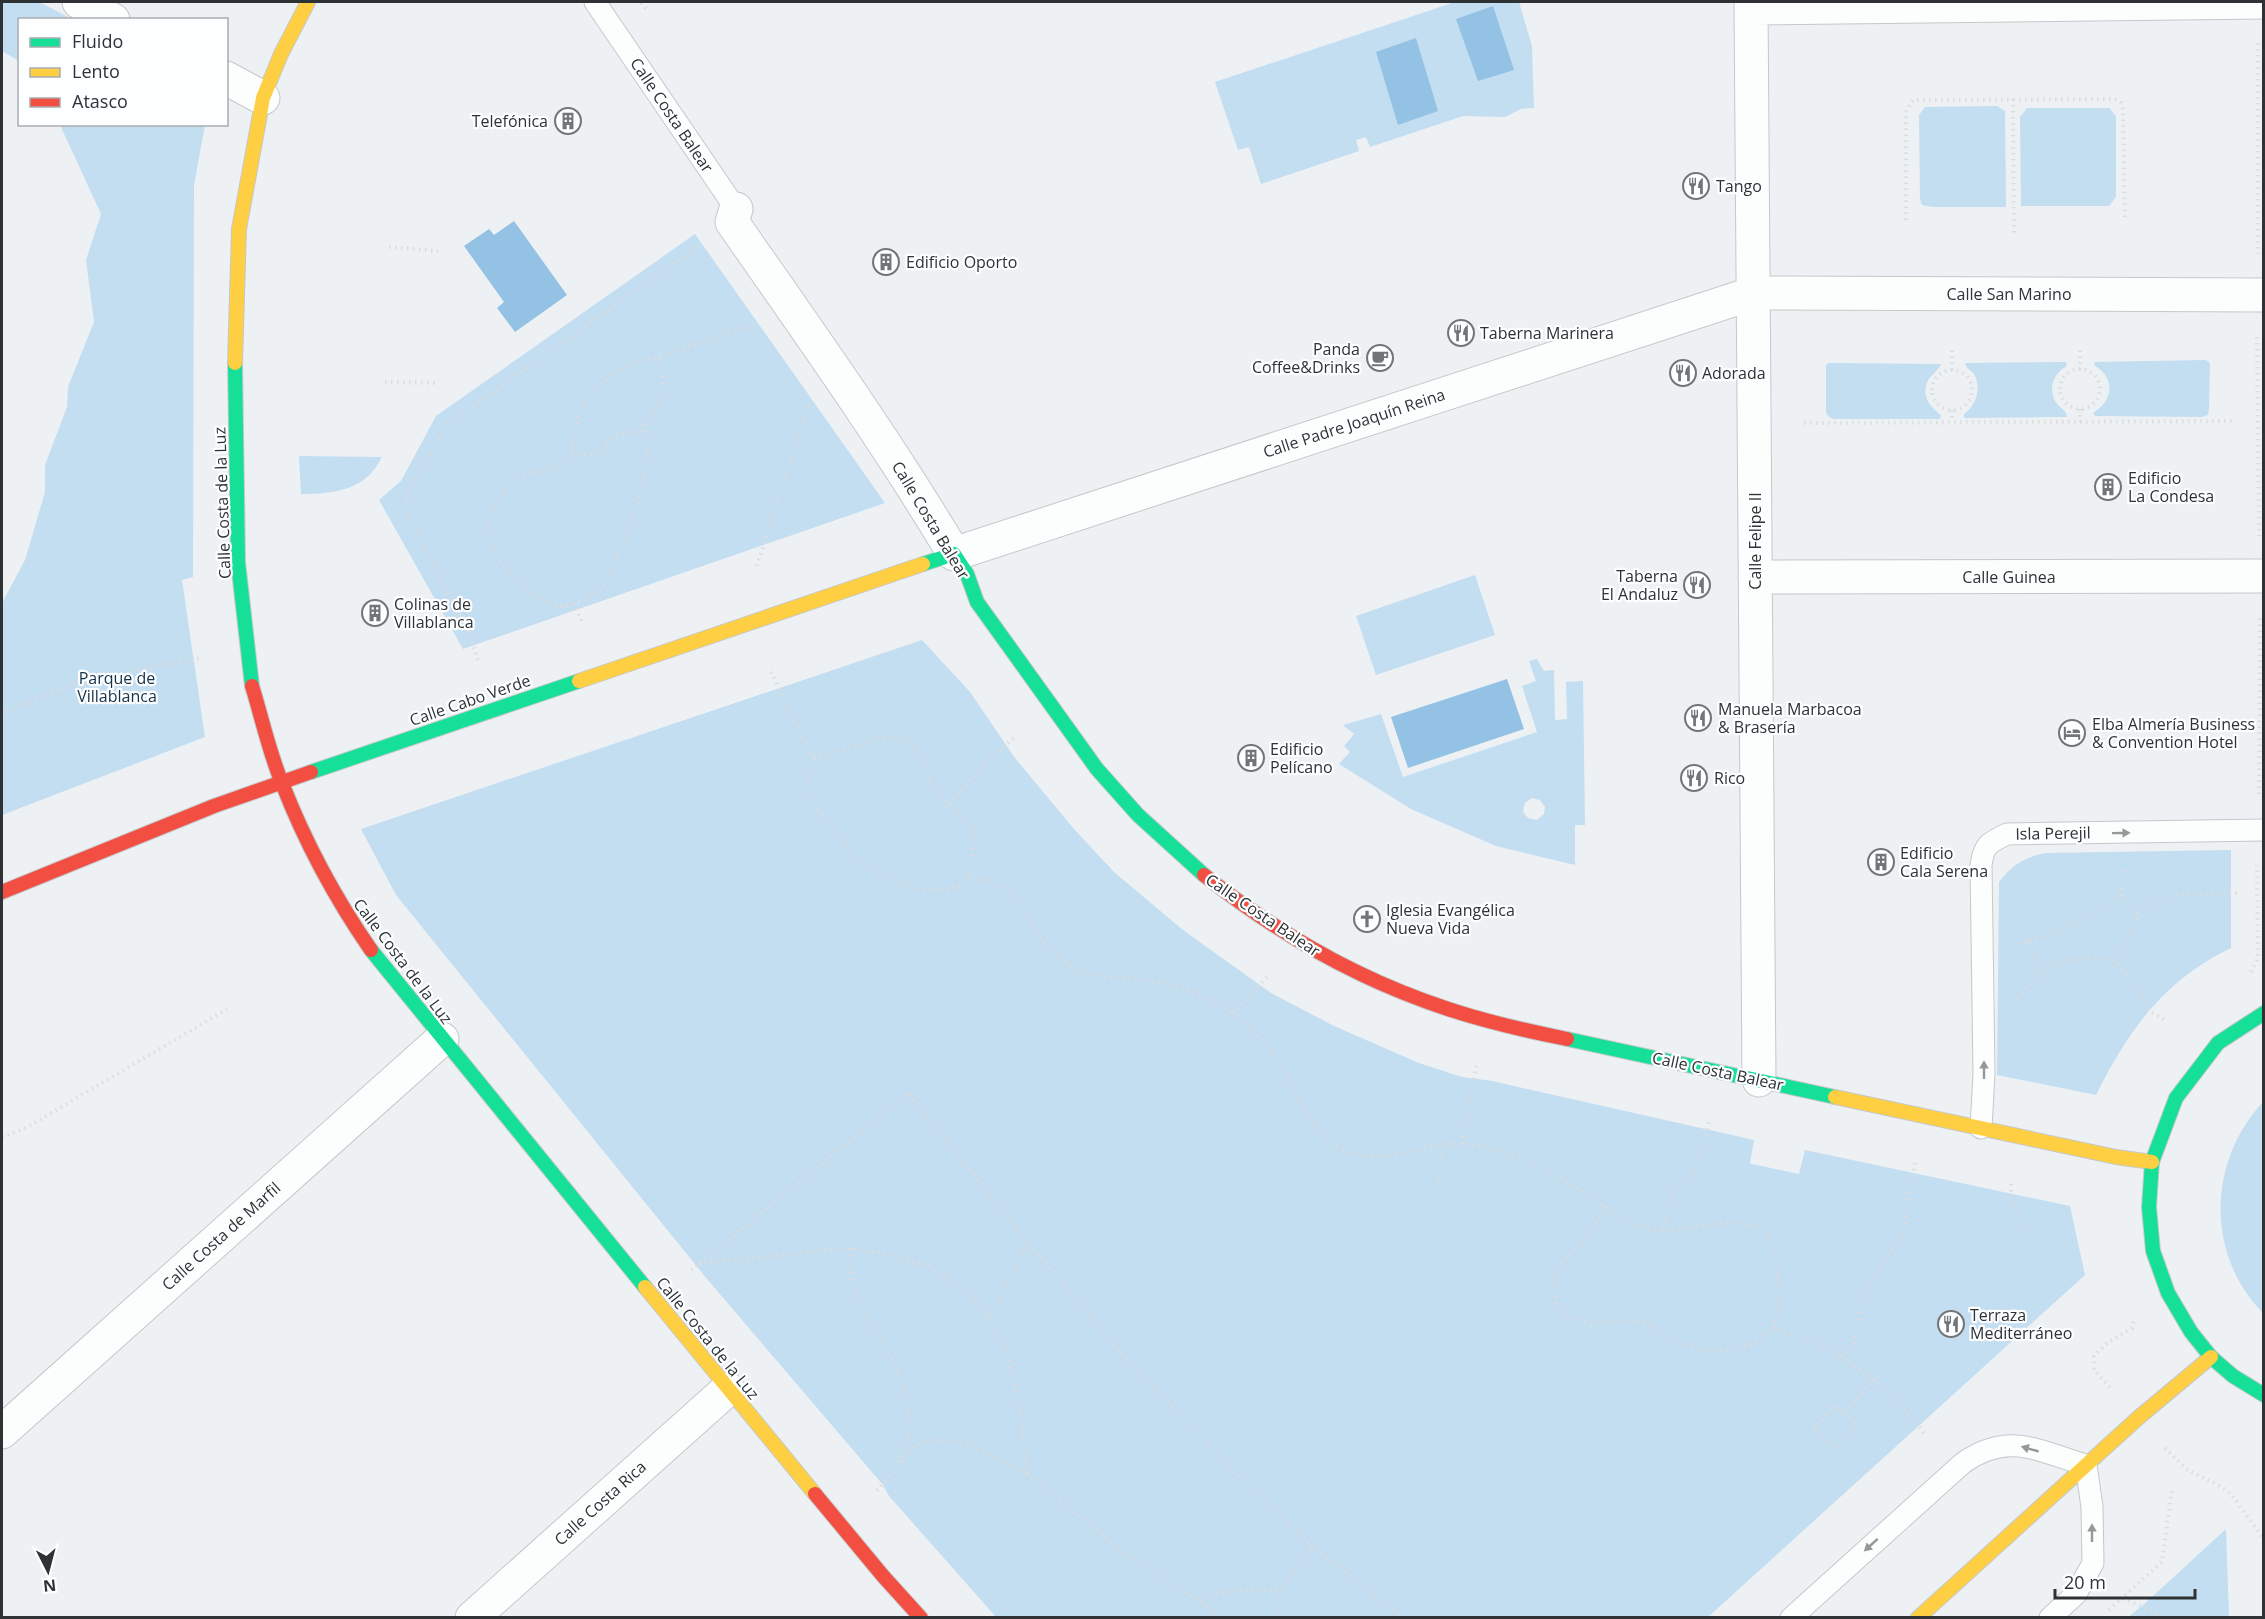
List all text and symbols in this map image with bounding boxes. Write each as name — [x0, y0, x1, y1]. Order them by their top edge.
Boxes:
legend — [18, 18, 228, 126]
text: Fluido — [72, 29, 123, 53]
street label: Calle Costa Balear — [625, 53, 719, 177]
text: Lento — [72, 59, 120, 83]
text: Atasco — [72, 89, 128, 113]
building icon: Telefónica — [553, 106, 583, 136]
place label: Telefónica — [472, 110, 548, 132]
restaurant icon: Tango — [1681, 171, 1711, 201]
place label: Tango — [1716, 175, 1762, 197]
building icon: Edificio Oporto — [871, 247, 901, 277]
place label: Edificio Oporto — [906, 251, 1017, 273]
street label: Calle San Marino — [1946, 283, 2072, 305]
restaurant icon: Taberna Marinera — [1446, 318, 1476, 348]
place label: Taberna Marinera — [1480, 322, 1614, 344]
place label: Panda Coffee&Drinks — [1252, 338, 1360, 378]
cafe icon: Panda Coffee&Drinks — [1365, 343, 1395, 373]
restaurant icon: Adorada — [1668, 358, 1698, 388]
place label: Adorada — [1702, 362, 1766, 384]
street label: Calle Padre Joaquín Reina — [1260, 383, 1448, 463]
street label: Calle Costa de la Luz — [208, 427, 236, 579]
street label: Calle Costa Balear — [887, 457, 975, 583]
place label: Edificio La Condesa — [2128, 467, 2214, 507]
building icon: Edificio La Condesa — [2093, 472, 2123, 502]
street label: Calle Felipe II — [1744, 492, 1766, 590]
place label: Taberna El Andaluz — [1601, 565, 1678, 605]
street label: Calle Guinea — [1962, 566, 2056, 588]
restaurant icon: Taberna El Andaluz — [1682, 570, 1712, 600]
place label: Colinas de Villablanca — [394, 593, 474, 633]
building icon: Colinas de Villablanca — [360, 598, 390, 628]
park label: Parque de Villablanca — [77, 667, 157, 707]
street label: Calle Cabo Verde — [407, 669, 533, 731]
place label: Manuela Marbacoa & Brasería — [1718, 698, 1862, 738]
restaurant icon: Manuela Marbacoa & Brasería — [1683, 703, 1713, 733]
place label: Elba Almería Business & Convention Hotel — [2092, 713, 2255, 753]
hotel icon: Elba Almería Business & Convention Hotel — [2057, 718, 2087, 748]
place label: Edificio Pelícano — [1270, 738, 1333, 778]
building icon: Edificio Pelícano — [1236, 743, 1266, 773]
restaurant icon: Rico — [1679, 763, 1709, 793]
place label: Rico — [1714, 767, 1745, 789]
street label: Isla Perejil — [2015, 821, 2091, 845]
one-way arrow — [2111, 828, 2130, 837]
place label: Edificio Cala Serena — [1900, 842, 1988, 882]
building icon: Edificio Cala Serena — [1866, 847, 1896, 877]
street label: Calle Costa Balear — [1201, 868, 1325, 962]
street label: Calle Costa de la Luz — [348, 894, 458, 1028]
place label: Iglesia Evangélica Nueva Vida — [1386, 899, 1515, 939]
church icon: Iglesia Evangélica Nueva Vida — [1352, 904, 1382, 934]
street label: Calle Costa Balear — [1650, 1046, 1786, 1096]
one-way arrow — [1979, 1060, 1989, 1079]
street label: Calle Costa de Marfil — [157, 1177, 285, 1295]
street label: Calle Costa de la Luz — [652, 1272, 764, 1404]
place label: Terraza Mediterráneo — [1970, 1304, 2072, 1344]
restaurant icon: Terraza Mediterráneo — [1936, 1309, 1966, 1339]
one-way arrow — [2021, 1443, 2039, 1453]
street label: Calle Costa Rica — [549, 1456, 651, 1550]
one-way arrow — [2087, 1524, 2097, 1543]
one-way arrow — [1864, 1538, 1879, 1551]
north arrow — [18, 1541, 78, 1601]
scale bar — [2055, 1562, 2194, 1600]
text: 20 m — [2064, 1570, 2106, 1594]
text: N — [42, 1574, 57, 1598]

